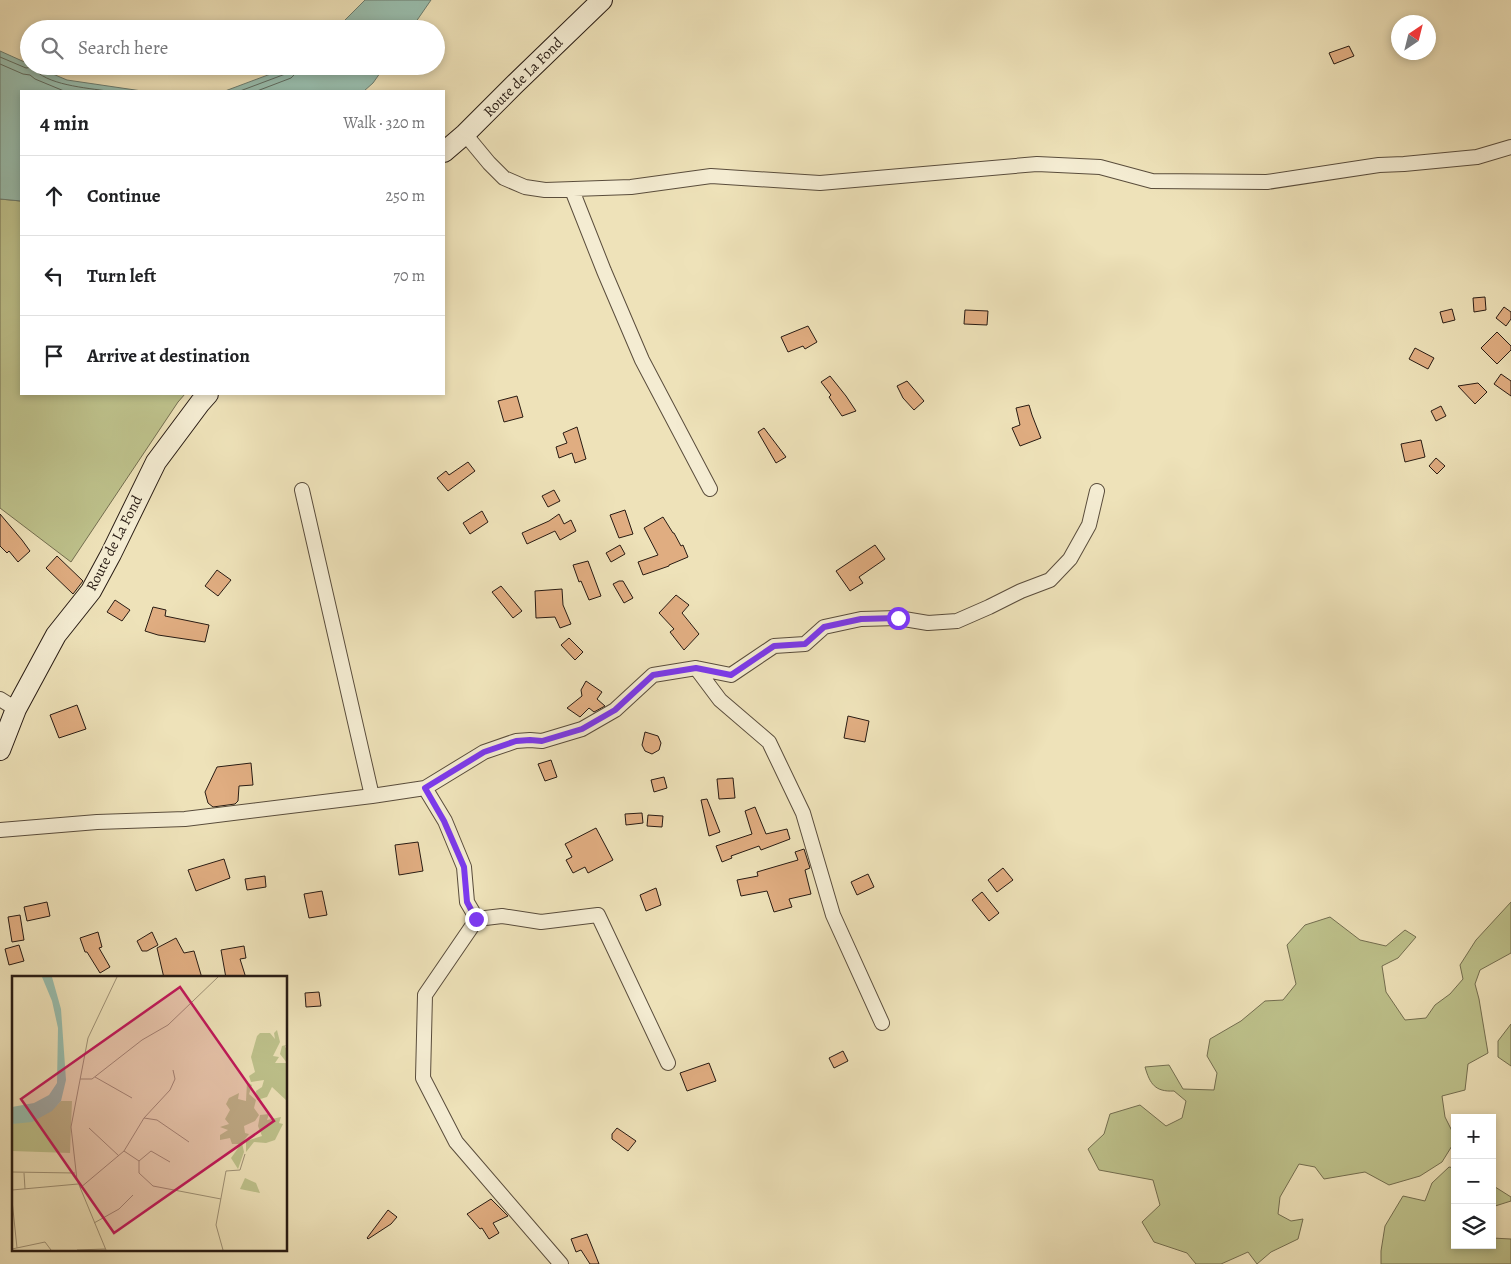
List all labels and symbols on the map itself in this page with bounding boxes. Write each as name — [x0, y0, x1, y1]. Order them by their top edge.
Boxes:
north arrow — [1391, 15, 1436, 60]
street label: Route de La Fond — [479, 32, 568, 121]
street label: Route de La Fond — [81, 491, 147, 594]
route start — [887, 607, 910, 630]
route end — [465, 908, 488, 931]
inset map — [12, 976, 288, 1252]

